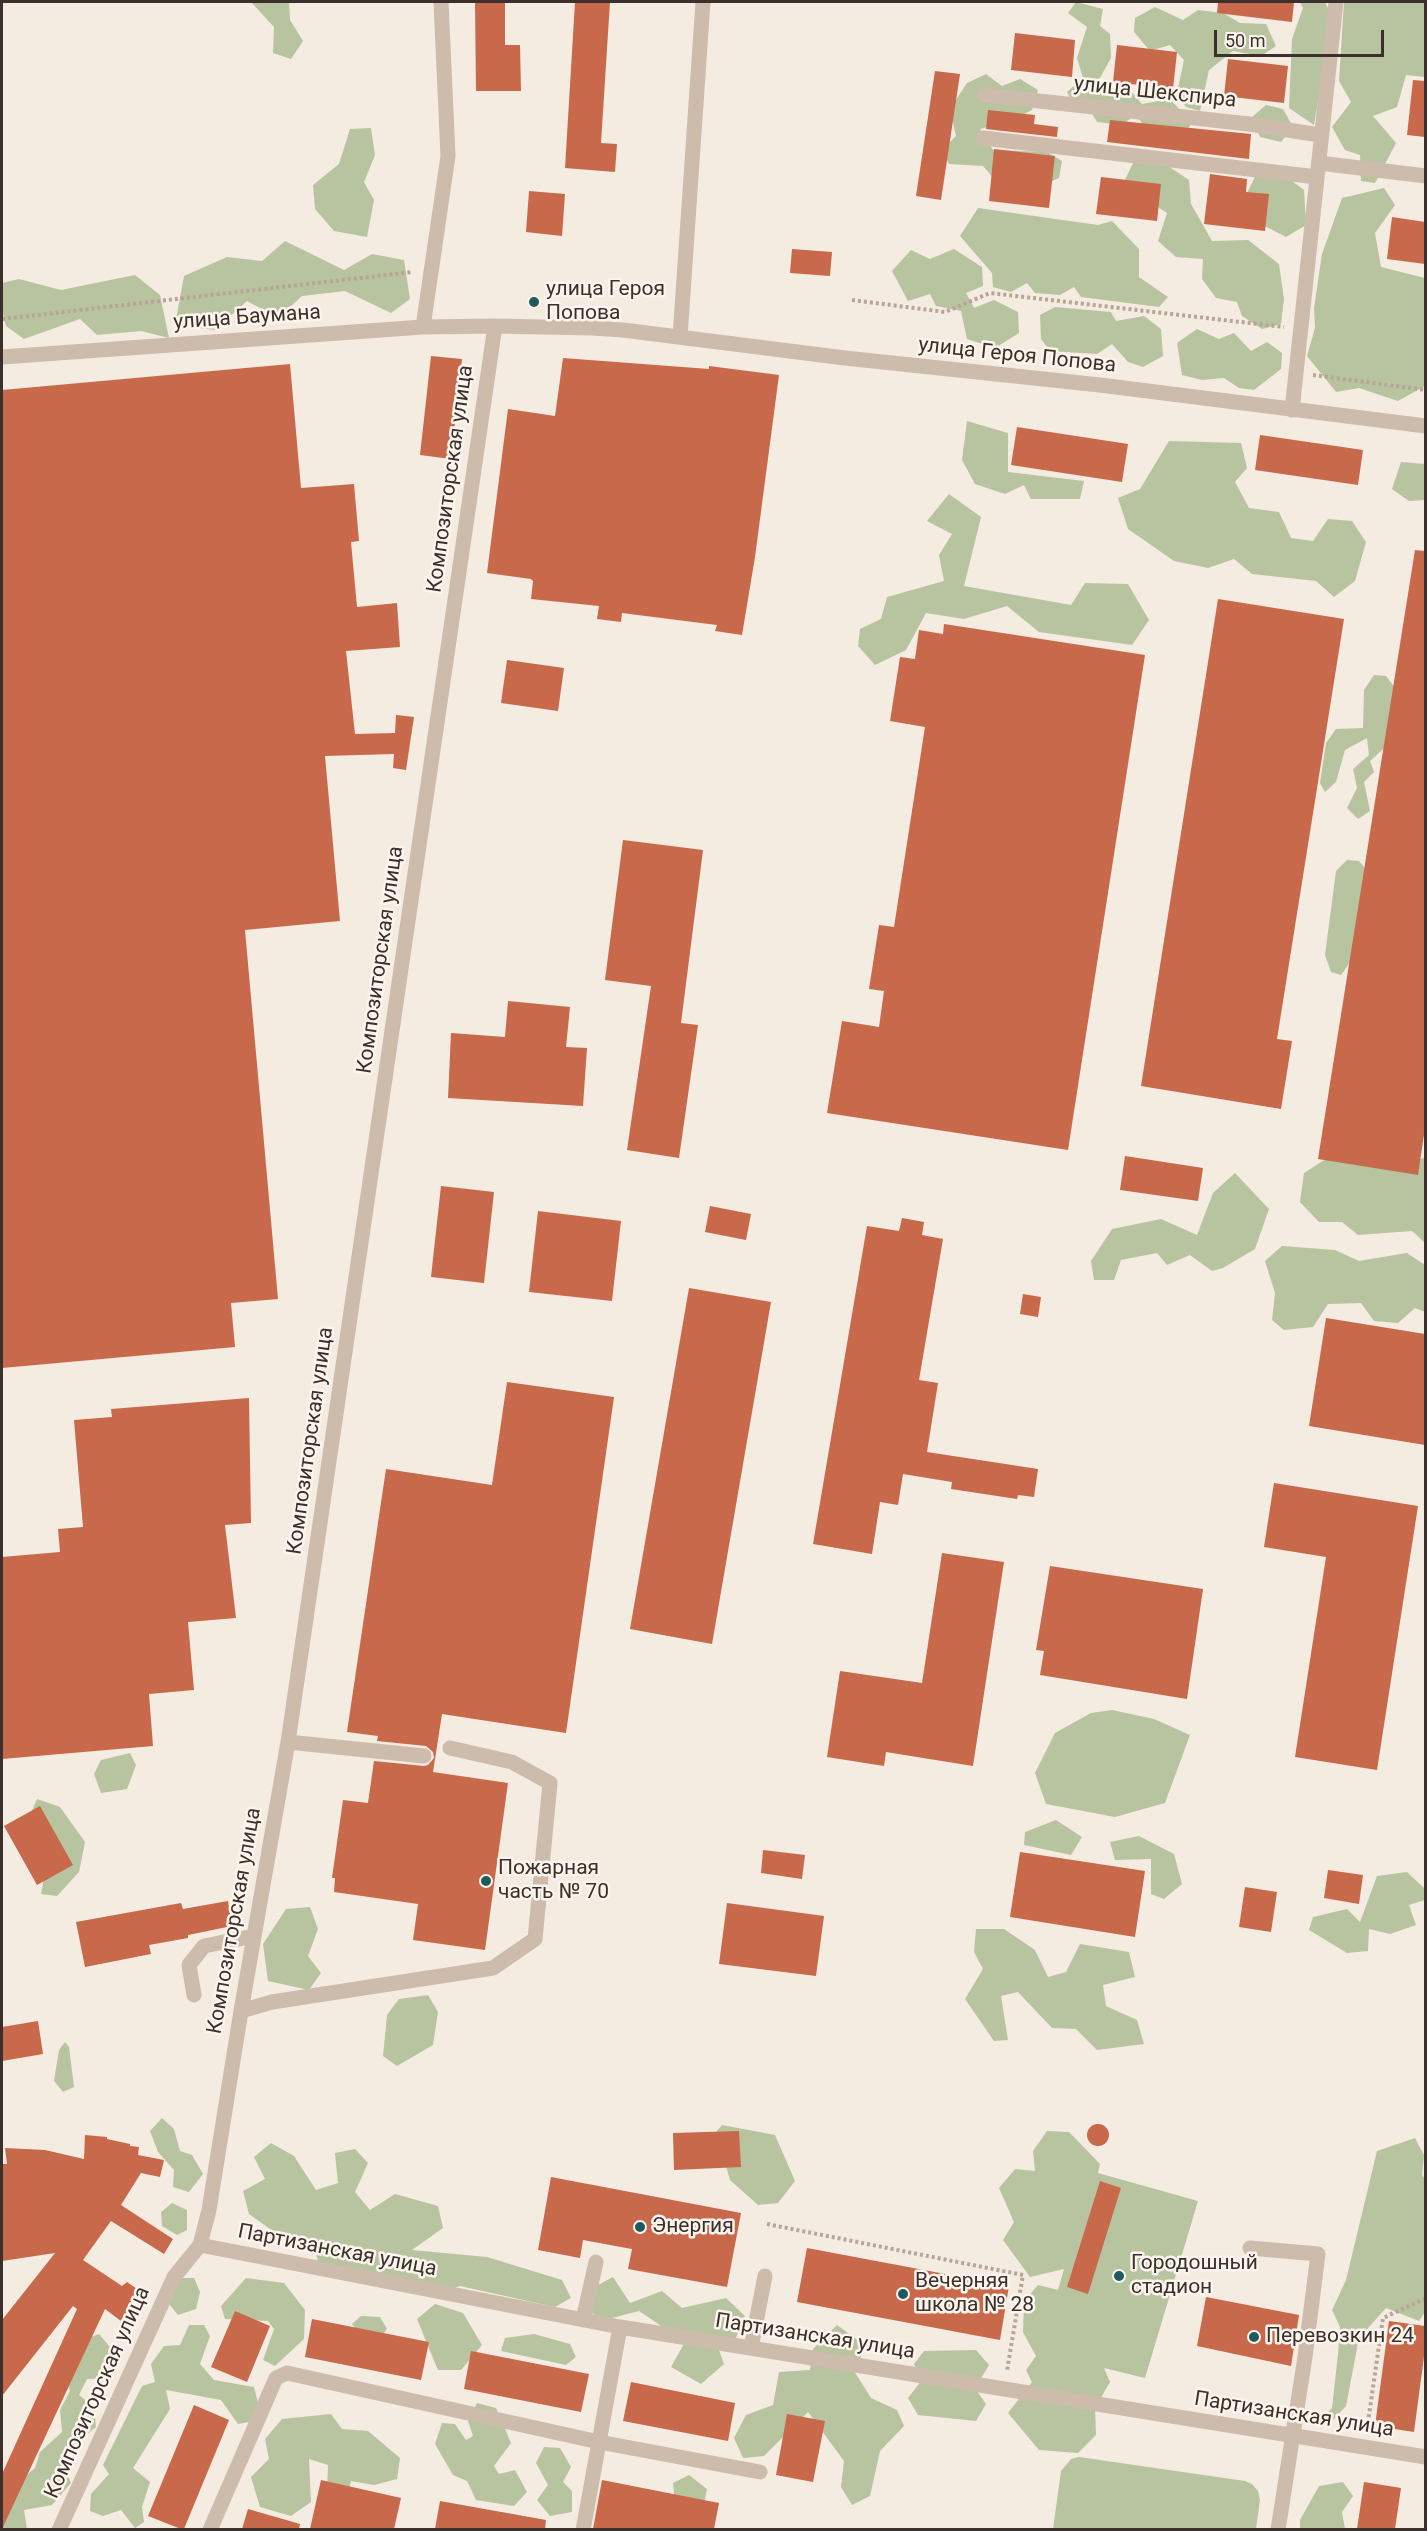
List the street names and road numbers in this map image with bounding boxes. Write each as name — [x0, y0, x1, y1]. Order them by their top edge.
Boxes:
street label: улица Шекспира — [1072, 72, 1238, 114]
street label: улица Баумана — [172, 300, 322, 336]
street label: улица Героя Попова — [917, 333, 1117, 379]
street label: Композиторская улица — [423, 364, 479, 594]
street label: Композиторская улица — [353, 845, 409, 1075]
street label: Композиторская улица — [283, 1326, 339, 1556]
street label: Композиторская улица — [203, 1806, 267, 2036]
street label: Партизанская улица — [235, 2219, 439, 2283]
street label: Композиторская улица — [40, 2283, 156, 2503]
street label: Партизанская улица — [713, 2309, 917, 2365]
street label: Партизанская улица — [1192, 2387, 1396, 2443]

